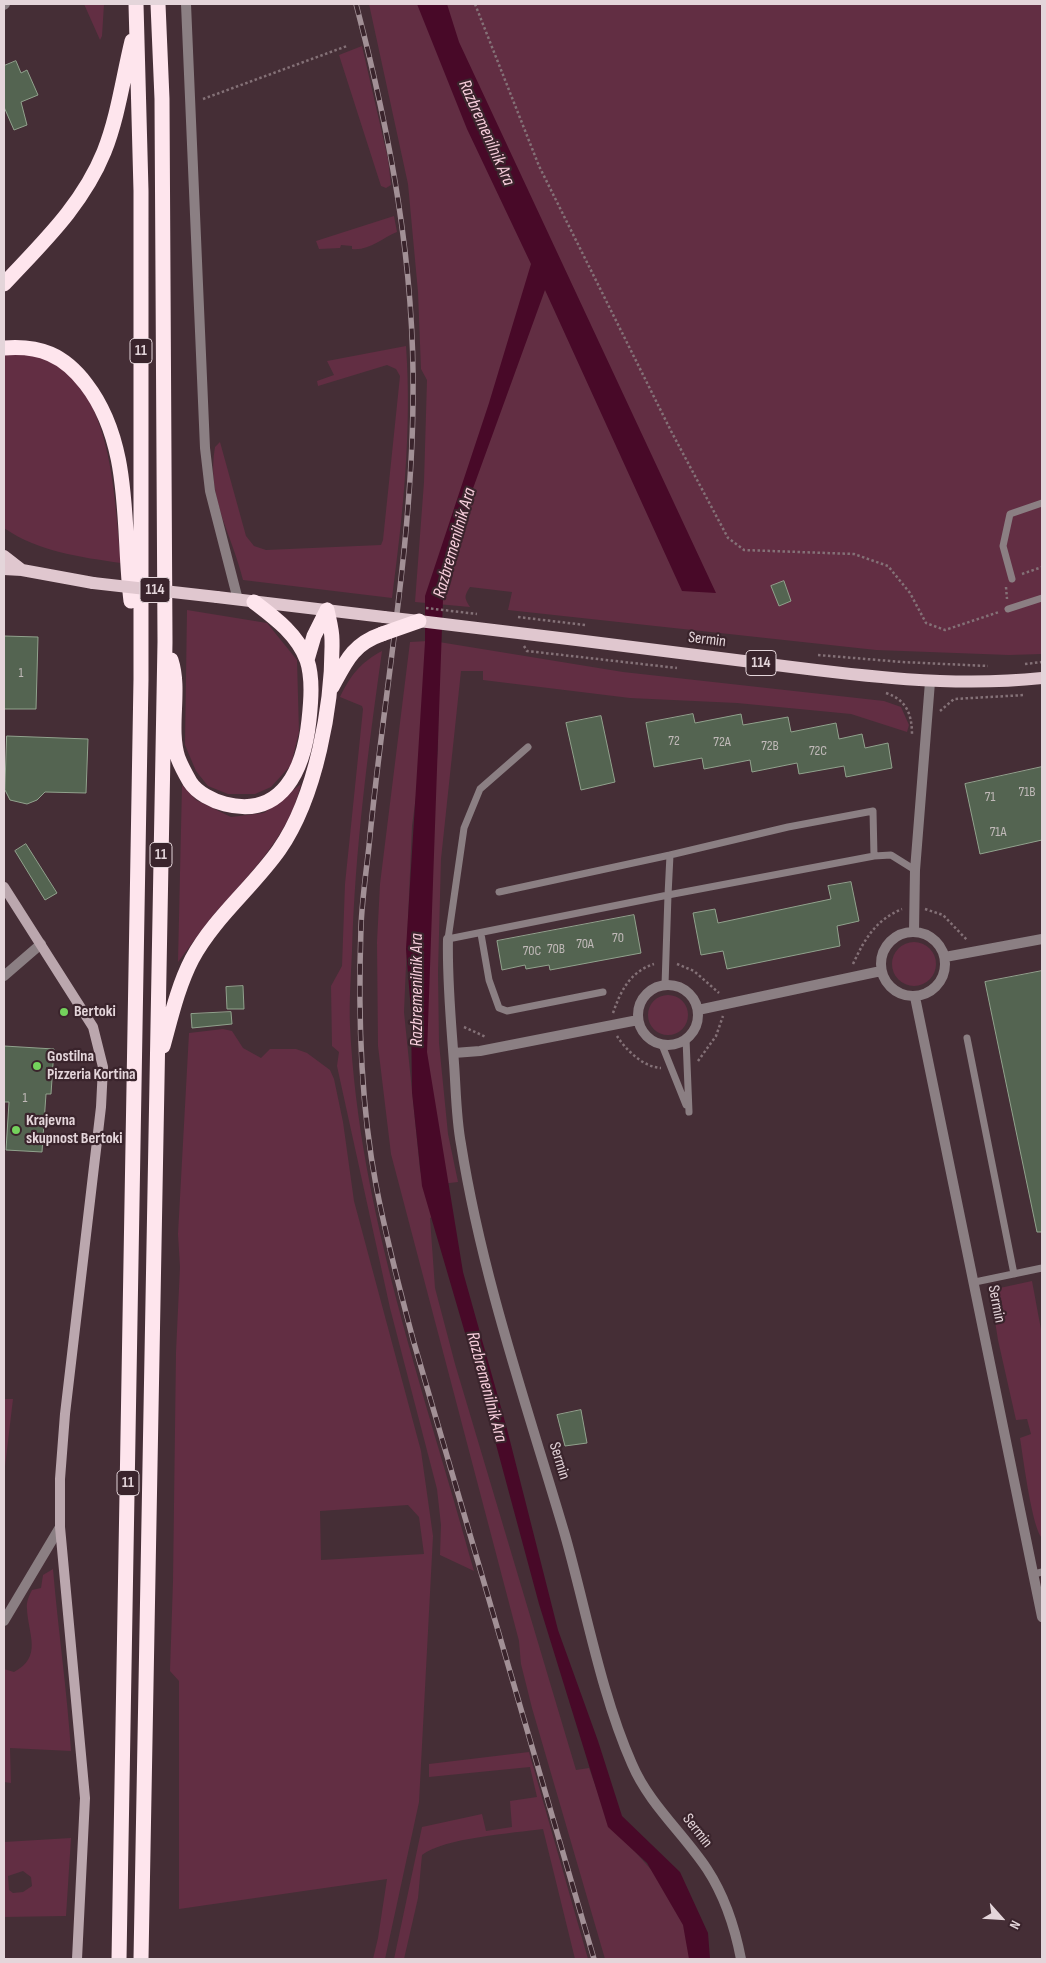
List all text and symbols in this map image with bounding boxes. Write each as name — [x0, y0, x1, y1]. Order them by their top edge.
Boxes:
water label: Razbremenilnik Ara — [453, 77, 519, 189]
road number: 11 — [130, 338, 152, 364]
water label: Razbremenilnik Ara — [429, 486, 481, 600]
road number: 114 — [140, 578, 170, 602]
street label: Sermin — [687, 628, 727, 652]
road number: 114 — [746, 650, 776, 676]
house number: 1 — [19, 665, 23, 681]
house number: 72 — [668, 733, 680, 749]
house number: 72A — [713, 734, 731, 750]
house number: 72B — [761, 738, 779, 754]
house number: 72C — [809, 743, 827, 759]
house number: 71B — [1019, 784, 1035, 800]
house number: 71 — [985, 789, 995, 805]
house number: 71A — [990, 824, 1006, 840]
road number: 11 — [150, 842, 172, 868]
house number: 70 — [612, 930, 624, 946]
water label: Razbremenilnik Ara — [406, 933, 428, 1047]
house number: 70A — [576, 936, 594, 952]
house number: 70B — [547, 941, 565, 957]
house number: 70C — [523, 943, 541, 959]
place label: Bertoki — [74, 1002, 116, 1022]
marker: Bertoki — [58, 1006, 70, 1018]
place label: Gostilna Pizzeria Kortina — [47, 1047, 136, 1085]
marker: Gostilna Pizzeria Kortina — [31, 1060, 43, 1072]
house number: 1 — [23, 1090, 27, 1106]
place label: Krajevna skupnost Bertoki — [26, 1111, 123, 1149]
marker: Krajevna skupnost Bertoki — [10, 1124, 22, 1136]
street label: Sermin — [983, 1284, 1009, 1324]
water label: Razbremenilnik Ara — [461, 1329, 511, 1445]
street label: Sermin — [544, 1440, 574, 1482]
road number: 11 — [117, 1470, 139, 1496]
street label: Sermin — [678, 1810, 716, 1852]
north arrow — [976, 1893, 1026, 1943]
text: N — [1006, 1918, 1024, 1932]

